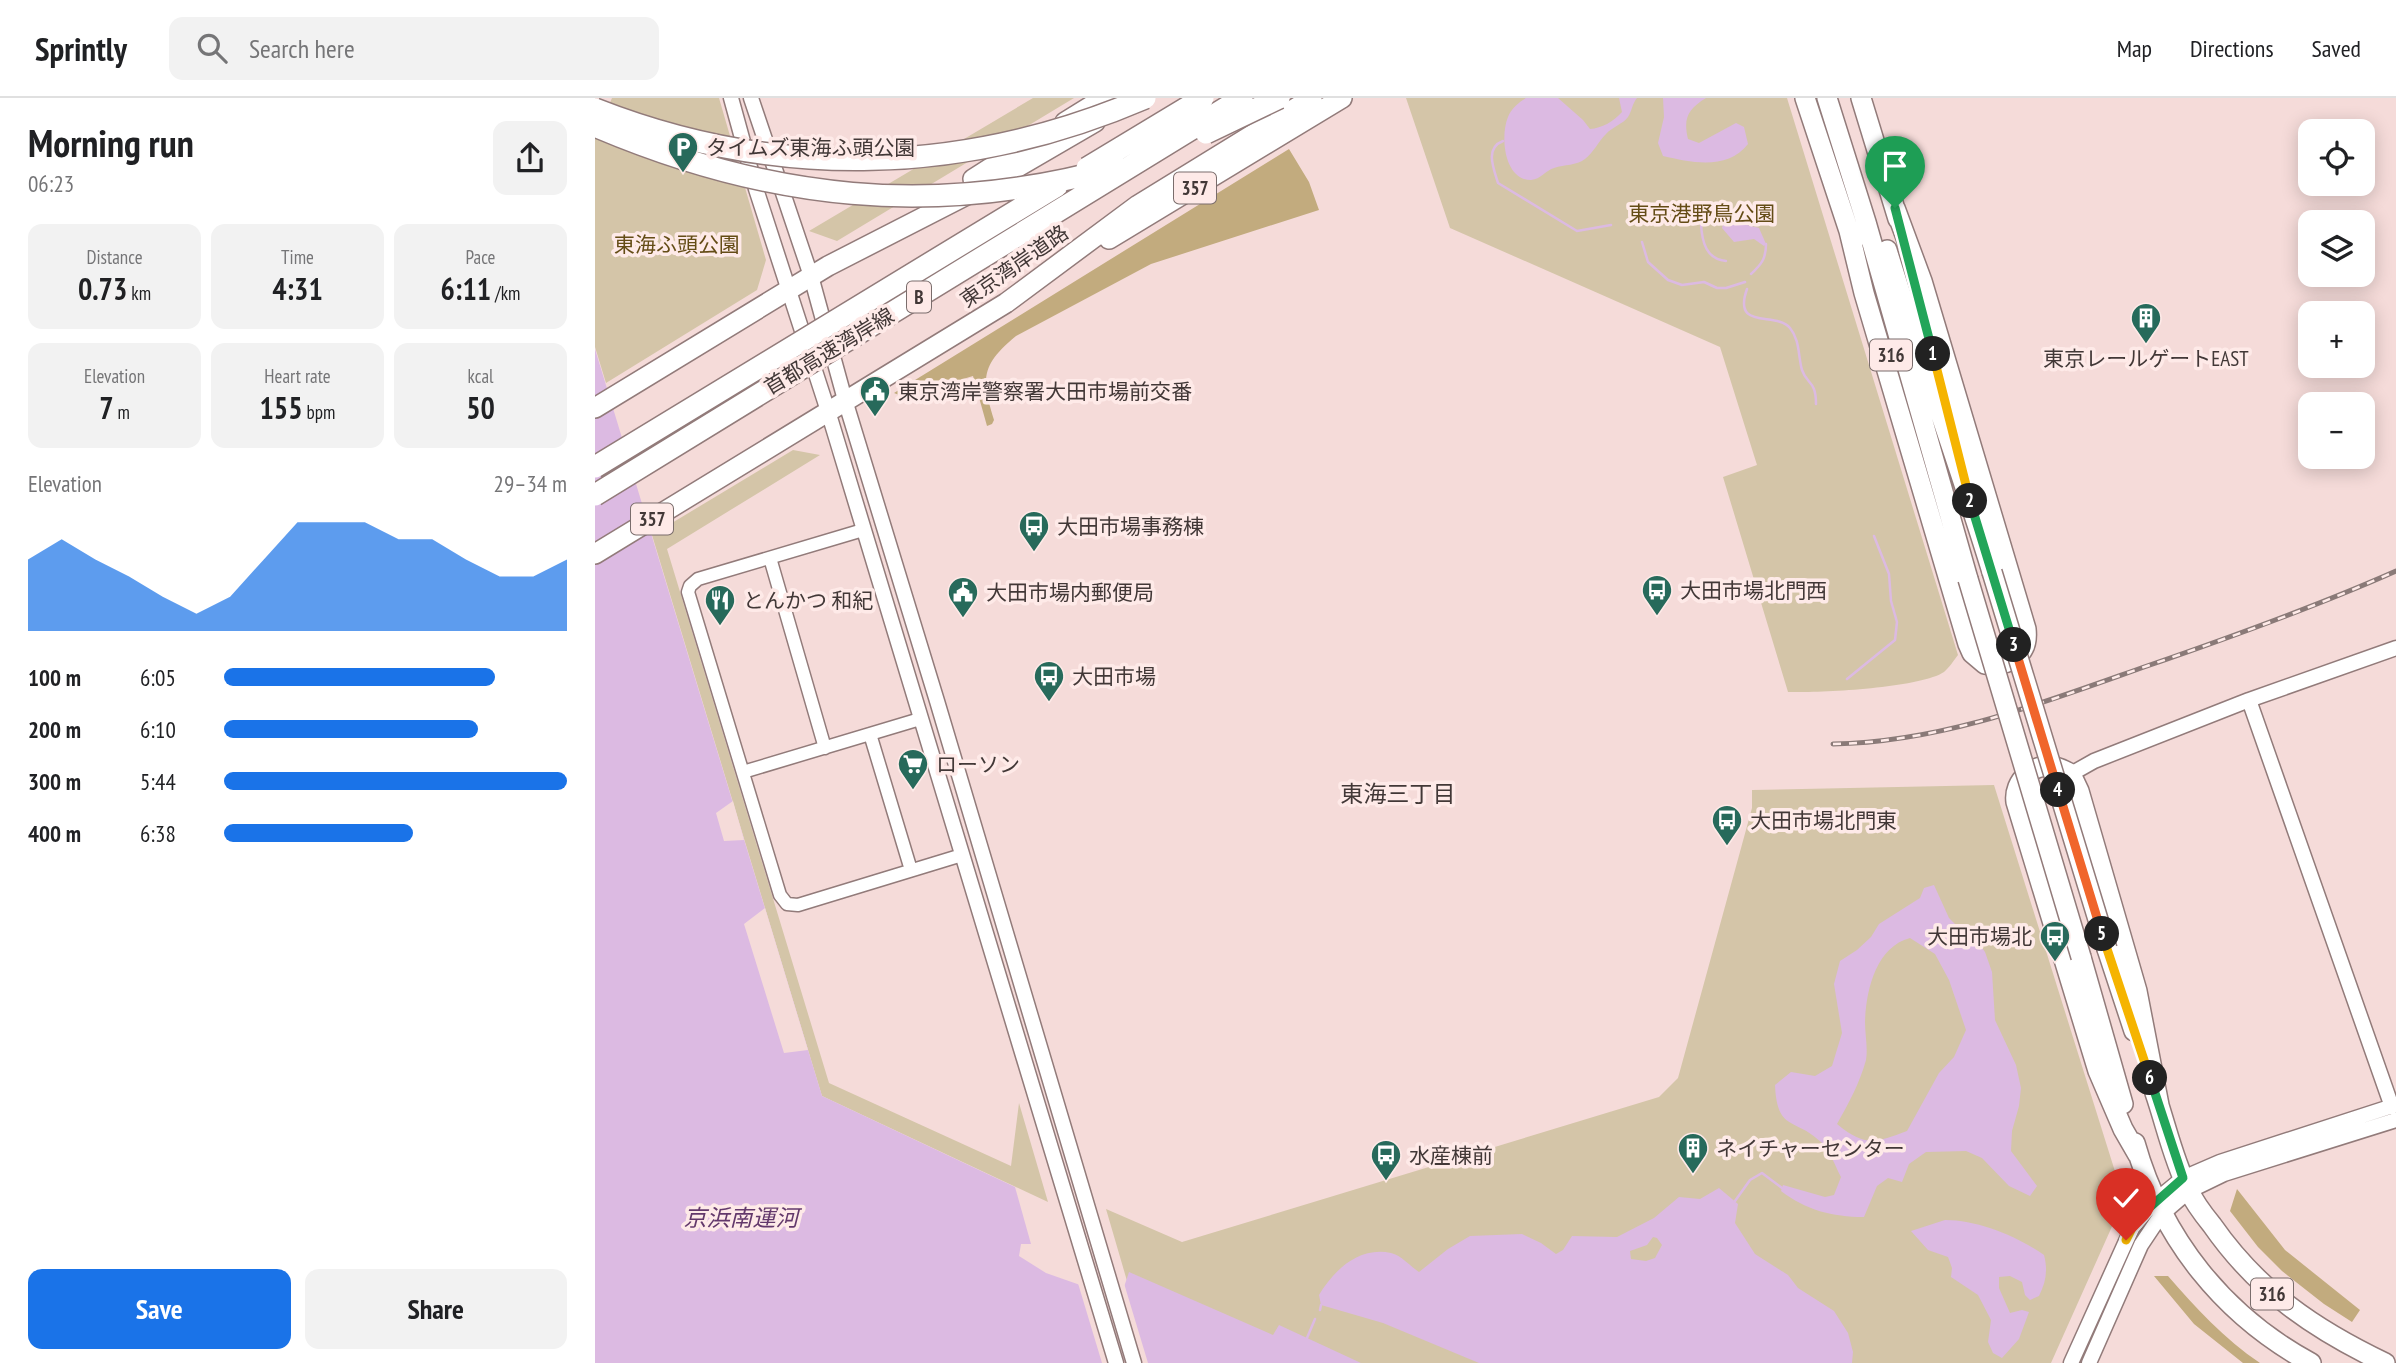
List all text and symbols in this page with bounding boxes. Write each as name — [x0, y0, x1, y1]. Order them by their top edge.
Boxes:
search box — [169, 17, 659, 80]
text: Sprintly — [35, 27, 127, 70]
icon: search — [193, 29, 231, 67]
text: Search here — [249, 32, 355, 65]
text: Map — [2117, 33, 2152, 64]
text: Directions — [2190, 33, 2274, 64]
text: Saved — [2312, 33, 2361, 64]
text: Morning run — [28, 118, 194, 167]
map controls — [2298, 119, 2375, 469]
button: locate — [2298, 119, 2375, 196]
button: share — [493, 121, 567, 195]
parking icon: タイムズ東海ふ頭公園 — [666, 130, 700, 174]
place label: タイムズ東海ふ頭公園 — [706, 134, 916, 161]
pin — [1865, 136, 1925, 208]
icon: arrive — [1876, 147, 1914, 185]
text: 06:23 — [28, 169, 74, 198]
road number: 357 — [1174, 172, 1216, 204]
park label: 東京港野鳥公園 — [1629, 200, 1776, 227]
button: layers — [2298, 210, 2375, 287]
street label: 東京湾岸道路 — [955, 219, 1073, 313]
park label: 東海ふ頭公園 — [614, 231, 740, 258]
text: Distance — [87, 245, 142, 269]
text: Time — [281, 245, 314, 269]
text: Pace — [466, 245, 495, 269]
text: 0.73 — [78, 269, 127, 308]
text: 4:31 — [272, 269, 323, 308]
text: 6:11 — [441, 269, 491, 308]
text: km — [127, 281, 151, 305]
text: /km — [491, 281, 520, 305]
road number: B — [907, 281, 931, 312]
building icon: 東京レールゲートEAST — [2129, 301, 2163, 345]
button: + — [2298, 301, 2375, 378]
street label: 首都高速湾岸線 — [759, 302, 899, 400]
pin: 1 — [1915, 336, 1951, 372]
road number: 316 — [1870, 340, 1912, 370]
text: 1 — [1928, 341, 1937, 365]
place label: 東京レールゲートEAST — [2043, 345, 2249, 372]
text: Elevation — [84, 364, 145, 388]
text: Heart rate — [264, 364, 331, 388]
text: kcal — [468, 364, 493, 388]
public building icon: 東京湾岸警察署大田市場前交番 — [858, 374, 892, 418]
place label: 東京湾岸警察署大田市場前交番 — [898, 378, 1192, 405]
text: 7 — [99, 388, 113, 427]
text: 155 — [260, 388, 303, 427]
text: 50 — [466, 388, 495, 427]
button: − — [2298, 392, 2375, 469]
text: m — [113, 400, 130, 424]
text: bpm — [303, 400, 335, 424]
text: Elevation — [28, 469, 102, 498]
text: 29–34 m — [494, 469, 567, 498]
pin: 2 — [1953, 484, 1987, 518]
text: 2 — [1965, 488, 1974, 512]
road number: 357 — [631, 504, 673, 534]
bus stop icon: 大田市場事務棟 — [1017, 509, 1051, 553]
place label: 大田市場事務棟 — [1057, 513, 1204, 540]
bus stop icon: 大田市場北門西 — [1640, 573, 1674, 617]
public building icon: 大田市場内郵便局 — [946, 575, 980, 619]
place label: 大田市場北門西 — [1680, 577, 1827, 604]
place label: 大田市場内郵便局 — [986, 579, 1154, 606]
restaurant icon: とんかつ 和紀 — [703, 583, 737, 627]
place label: とんかつ 和紀 — [743, 587, 873, 614]
pin: 3 — [1997, 628, 2031, 662]
text: 3 — [2009, 632, 2018, 656]
bus stop icon: 大田市場 — [1032, 659, 1066, 703]
text: 100 m — [28, 663, 81, 692]
text: 6:05 — [140, 663, 176, 692]
place label: 大田市場 — [1072, 663, 1156, 690]
text: 200 m — [28, 715, 81, 744]
text: 6:10 — [140, 715, 176, 744]
supermarket icon: ローソン — [896, 747, 930, 791]
place label: ローソン — [936, 751, 1020, 778]
text: 300 m — [28, 767, 81, 796]
text: 5:44 — [140, 767, 176, 796]
pin: 4 — [2041, 772, 2075, 808]
text: 4 — [2053, 777, 2062, 801]
district label: 東海三丁目 — [1341, 779, 1456, 808]
bus stop icon: 大田市場北門東 — [1710, 803, 1744, 847]
place label: 大田市場北門東 — [1750, 807, 1897, 834]
text: 400 m — [28, 819, 81, 848]
text: 6:38 — [140, 819, 176, 848]
pin: 5 — [2085, 916, 2119, 952]
bus stop icon: 大田市場北 — [2038, 919, 2072, 963]
text: 5 — [2097, 921, 2106, 945]
place label: 大田市場北 — [1927, 923, 2032, 950]
pin: 6 — [2133, 1060, 2167, 1096]
text: 6 — [2145, 1065, 2154, 1089]
building icon: ネイチャーセンター — [1676, 1131, 1710, 1175]
place label: ネイチャーセンター — [1716, 1135, 1905, 1162]
bus stop icon: 水産棟前 — [1369, 1138, 1403, 1182]
place label: 水産棟前 — [1409, 1142, 1493, 1169]
pin — [2096, 1168, 2156, 1240]
icon: check — [2107, 1179, 2145, 1217]
water label: 京浜南運河 — [684, 1203, 803, 1232]
button: Save — [28, 1269, 291, 1349]
button: Share — [305, 1269, 567, 1349]
road number: 316 — [2251, 1278, 2293, 1310]

